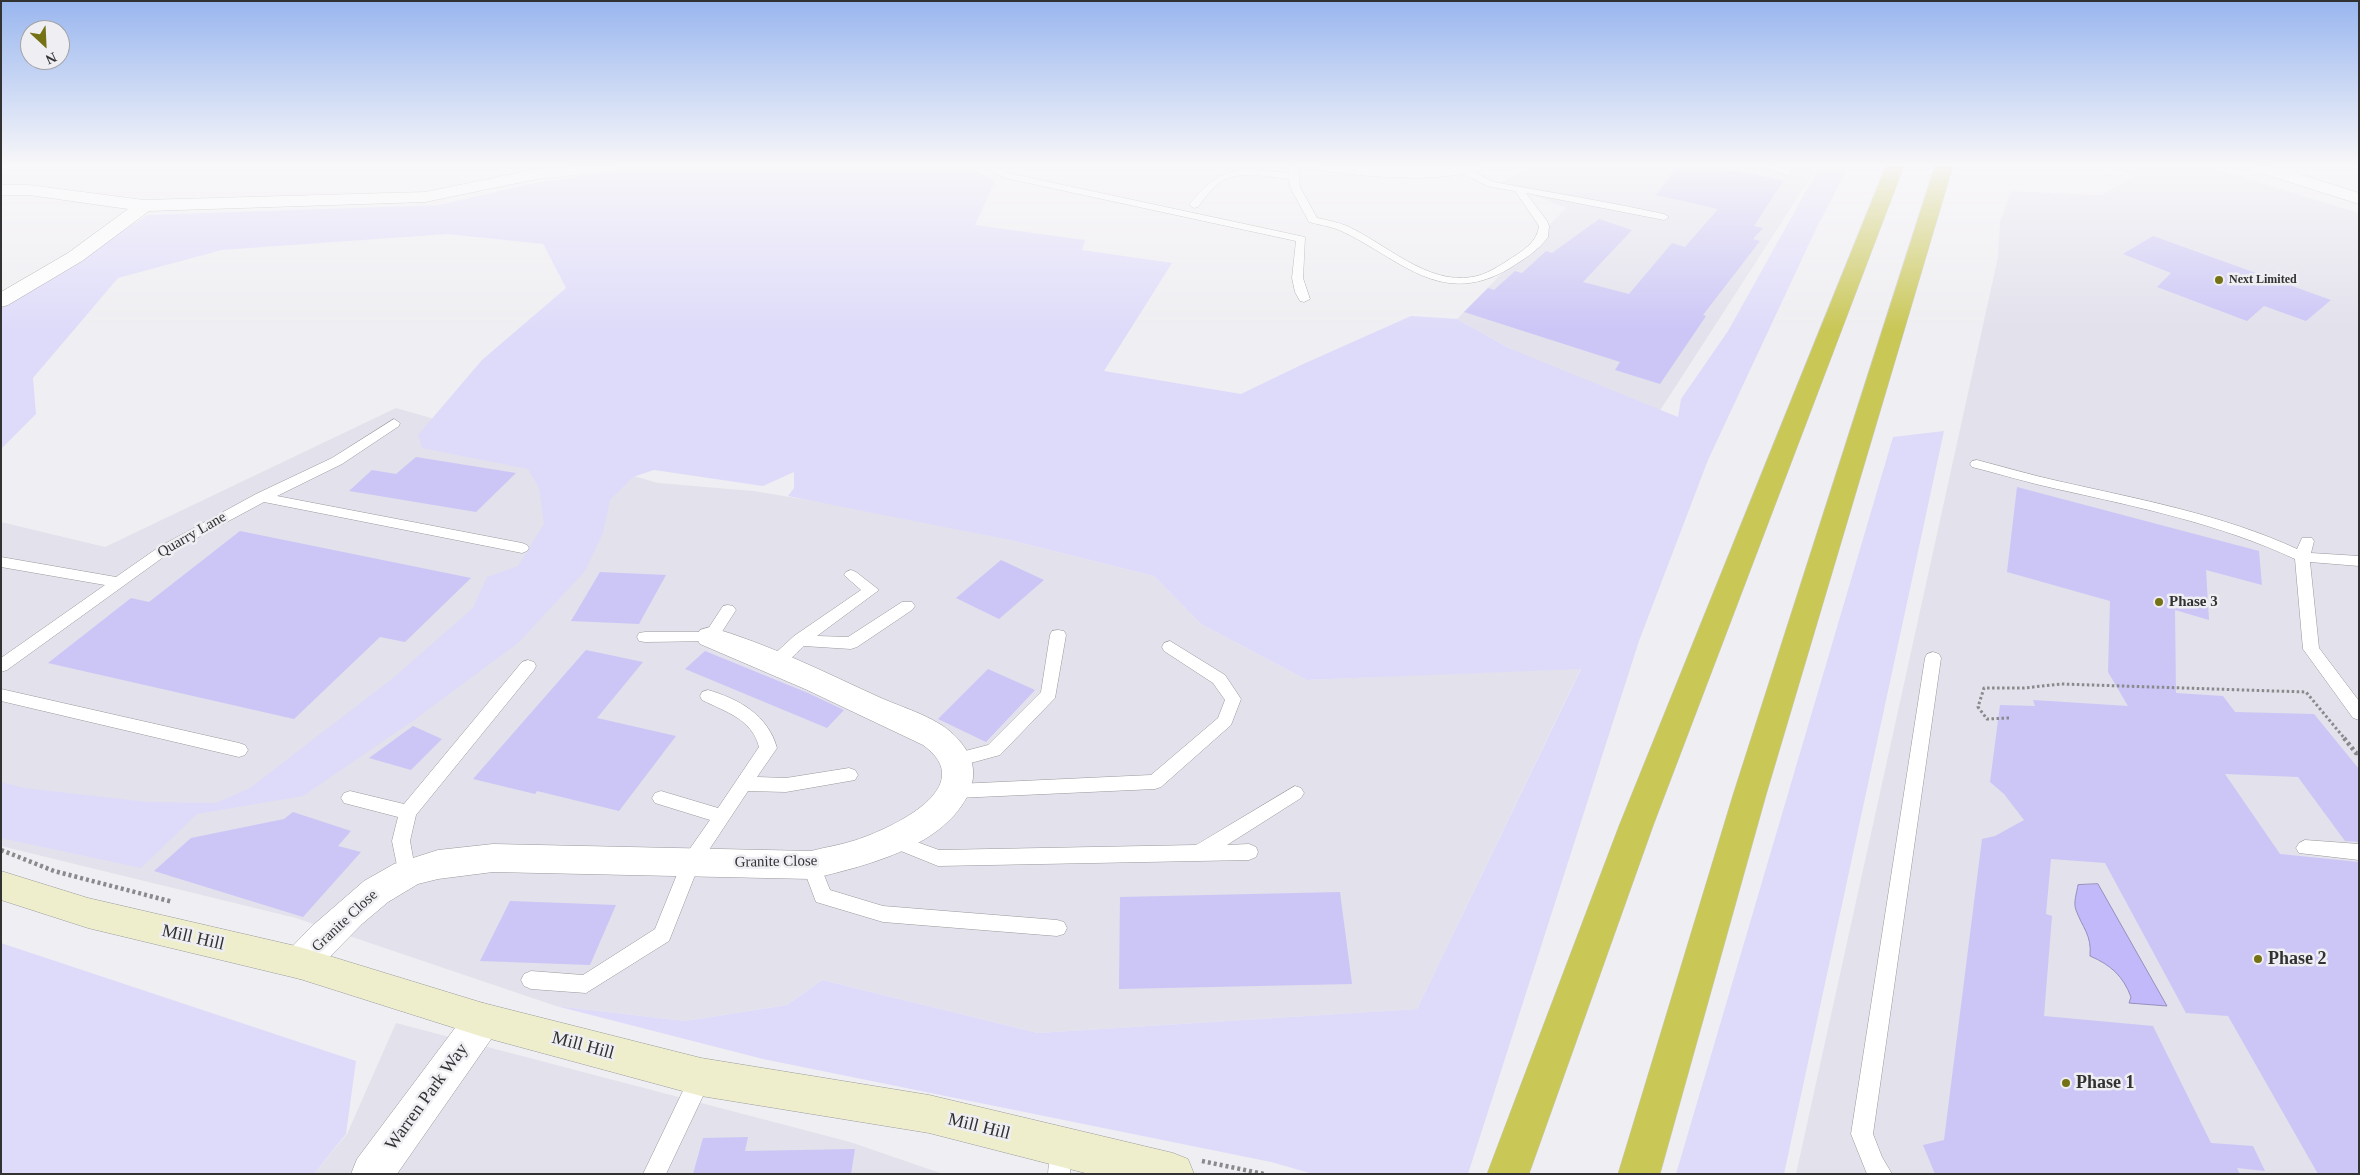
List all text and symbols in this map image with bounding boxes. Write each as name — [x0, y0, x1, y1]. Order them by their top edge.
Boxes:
north arrow — [20, 20, 70, 70]
text: N — [43, 49, 59, 67]
place label: Next Limited — [2229, 273, 2297, 287]
marker: Next Limited — [2213, 274, 2225, 286]
street label: Quarry Lane — [155, 508, 229, 562]
place label: Phase 3 — [2169, 593, 2218, 611]
marker: Phase 3 — [2153, 596, 2165, 608]
street label: Granite Close — [734, 852, 818, 872]
street label: Granite Close — [309, 886, 381, 956]
street label: Mill Hill — [160, 920, 226, 956]
place label: Phase 2 — [2268, 948, 2326, 970]
marker: Phase 2 — [2252, 953, 2264, 965]
street label: Mill Hill — [550, 1027, 616, 1065]
street label: Warren Park Way — [381, 1039, 473, 1155]
place label: Phase 1 — [2076, 1072, 2134, 1094]
marker: Phase 1 — [2060, 1077, 2072, 1089]
street label: Mill Hill — [946, 1109, 1012, 1145]

